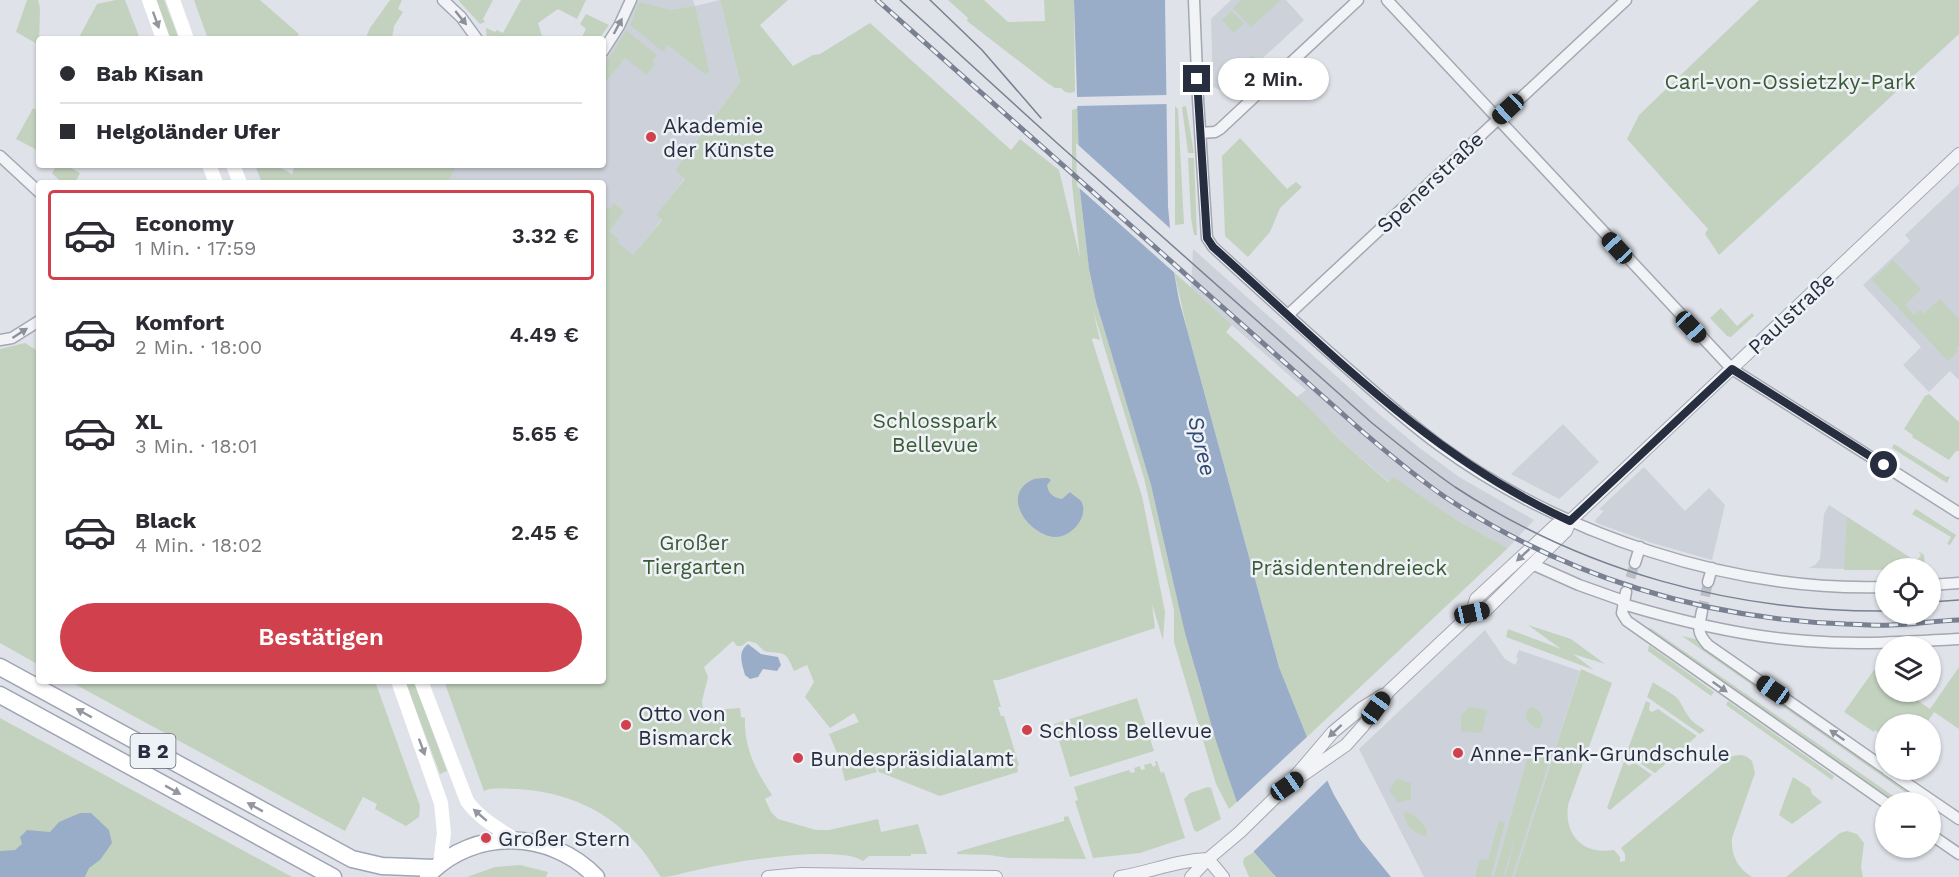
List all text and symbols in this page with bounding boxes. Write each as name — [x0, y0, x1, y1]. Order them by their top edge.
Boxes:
one-way arrow — [455, 10, 468, 26]
one-way arrow — [151, 11, 161, 29]
one-way arrow — [613, 18, 623, 35]
callout: 2 Min. — [1218, 58, 1329, 100]
text: Bab Kisan — [96, 61, 204, 86]
route end — [1183, 65, 1210, 92]
text: 2 Min. — [1244, 67, 1303, 91]
park label: Carl-von-Ossietzky-Park — [1664, 69, 1916, 94]
car — [1489, 90, 1527, 128]
place label: Akademie der Künste — [663, 113, 775, 162]
text: Helgoländer Ufer — [96, 119, 280, 144]
street label: Spenerstraße — [1371, 126, 1489, 238]
marker: Akademie der Künste — [644, 130, 658, 144]
icon: car — [63, 208, 117, 262]
text: Economy — [135, 211, 234, 236]
text: 3.32 € — [512, 223, 579, 248]
car — [1598, 229, 1636, 267]
text: 1 Min. · 17:59 — [135, 236, 256, 260]
street label: Paulstraße — [1743, 267, 1839, 359]
icon: car — [63, 307, 117, 361]
car — [1672, 308, 1710, 346]
text: Komfort — [135, 310, 224, 335]
text: 4.49 € — [510, 322, 579, 347]
one-way arrow — [12, 327, 28, 338]
text: 2 Min. · 18:00 — [135, 335, 262, 359]
icon: car — [63, 406, 117, 460]
park label: Schlosspark Bellevue — [873, 408, 998, 457]
text: XL — [135, 409, 163, 434]
water label: Spree — [1183, 414, 1221, 478]
text: 5.65 € — [512, 421, 579, 446]
text: 3 Min. · 18:01 — [135, 434, 258, 458]
route start — [1870, 451, 1897, 478]
icon: car — [63, 505, 117, 559]
text: Black — [135, 508, 196, 533]
text: 2.45 € — [511, 520, 579, 545]
park label: Großer Tiergarten — [642, 530, 746, 579]
text: 4 Min. · 18:02 — [135, 533, 262, 557]
one-way arrow — [1517, 547, 1531, 561]
park label: Präsidentendreieck — [1251, 555, 1447, 580]
map controls — [1875, 558, 1941, 858]
button: locate — [1875, 558, 1941, 624]
car — [1453, 600, 1491, 626]
button: Bestätigen — [60, 603, 582, 672]
button: layers — [1875, 636, 1941, 702]
car — [1753, 672, 1793, 708]
one-way arrow — [1711, 681, 1727, 693]
car — [1358, 688, 1394, 728]
place label: Otto von Bismarck — [638, 701, 732, 750]
one-way arrow — [75, 708, 92, 718]
button: + — [1875, 714, 1941, 780]
marker: Otto von Bismarck — [619, 718, 633, 732]
place label: Schloss Bellevue — [1039, 718, 1212, 743]
marker: Schloss Bellevue — [1020, 723, 1034, 737]
one-way arrow — [1327, 724, 1342, 738]
one-way arrow — [1830, 729, 1846, 741]
road number: B 2 — [130, 734, 176, 768]
one-way arrow — [417, 738, 427, 756]
place label: Anne-Frank-Grundschule — [1470, 741, 1730, 766]
place label: Bundespräsidialamt — [810, 746, 1014, 771]
marker: Anne-Frank-Grundschule — [1451, 746, 1465, 760]
marker: Bundespräsidialamt — [791, 751, 805, 765]
car — [1267, 768, 1307, 804]
one-way arrow — [165, 785, 182, 795]
button: − — [1875, 792, 1941, 858]
one-way arrow — [247, 802, 264, 812]
one-way arrow — [473, 809, 488, 822]
place label: Großer Stern — [498, 826, 630, 851]
marker: Großer Stern — [479, 831, 493, 845]

